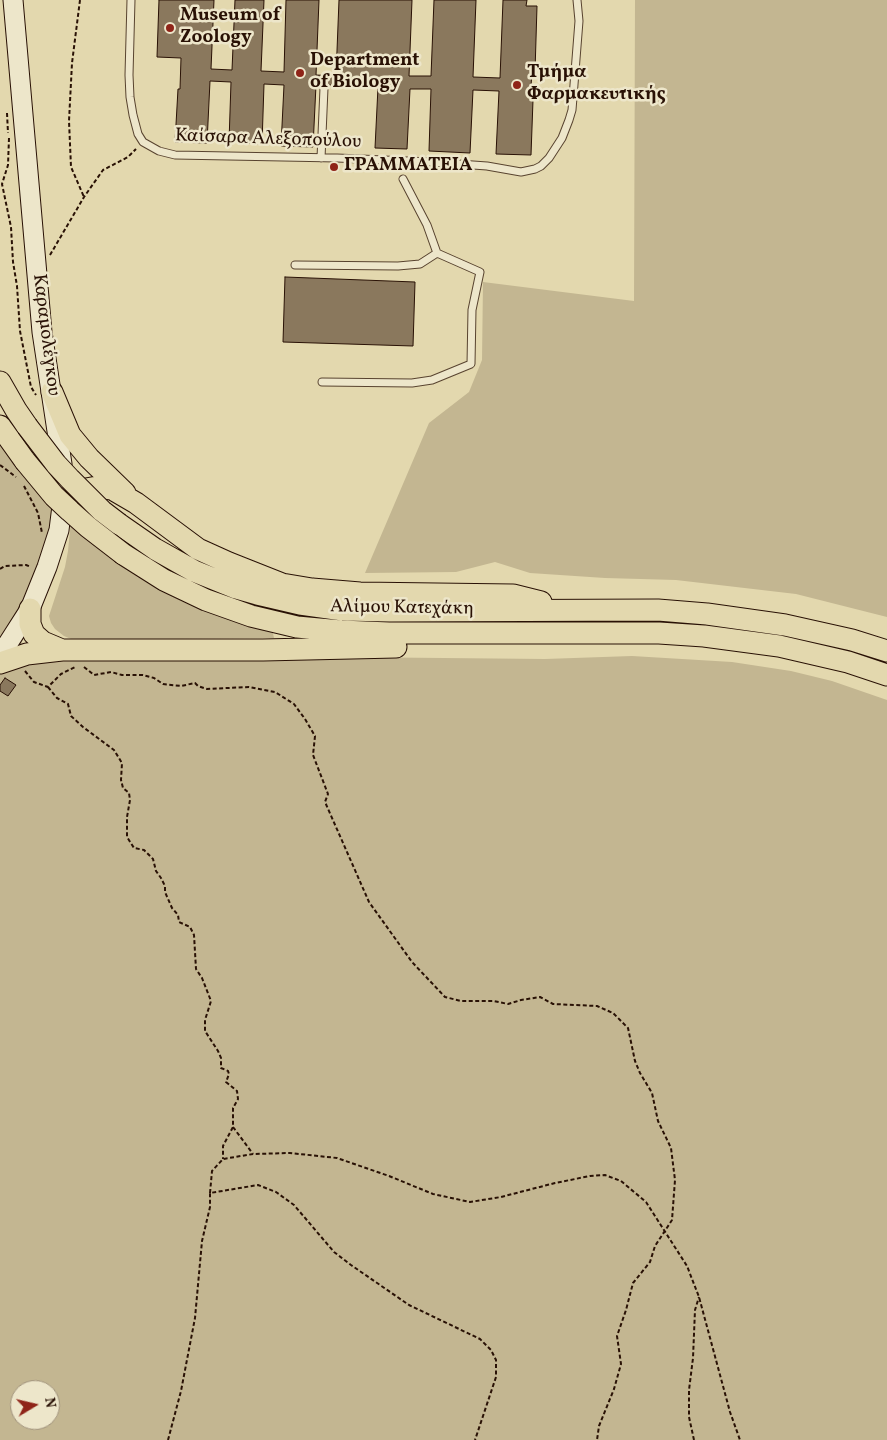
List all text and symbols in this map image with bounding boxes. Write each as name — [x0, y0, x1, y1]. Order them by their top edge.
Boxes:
place label: Museum of Zoology — [180, 6, 280, 50]
marker: Museum of Zoology — [164, 22, 176, 34]
place label: Department of Biology — [310, 51, 420, 95]
place label: Τμήμα Φαρμακευτικής — [527, 63, 665, 107]
marker: Department of Biology — [294, 67, 306, 79]
marker: Τμήμα Φαρμακευτικής — [511, 79, 523, 91]
street label: Καίσαρα Αλεξοπούλου — [174, 125, 362, 155]
place label: ΓΡΑΜΜΑΤΕΙΑ — [344, 156, 473, 178]
marker: ΓΡΑΜΜΑΤΕΙΑ — [328, 161, 340, 173]
street label: Καραμολέγκου — [26, 273, 64, 397]
street label: Αλίμου Κατεχάκη — [330, 596, 474, 622]
north arrow — [10, 1380, 60, 1430]
text: N — [39, 1396, 59, 1409]

